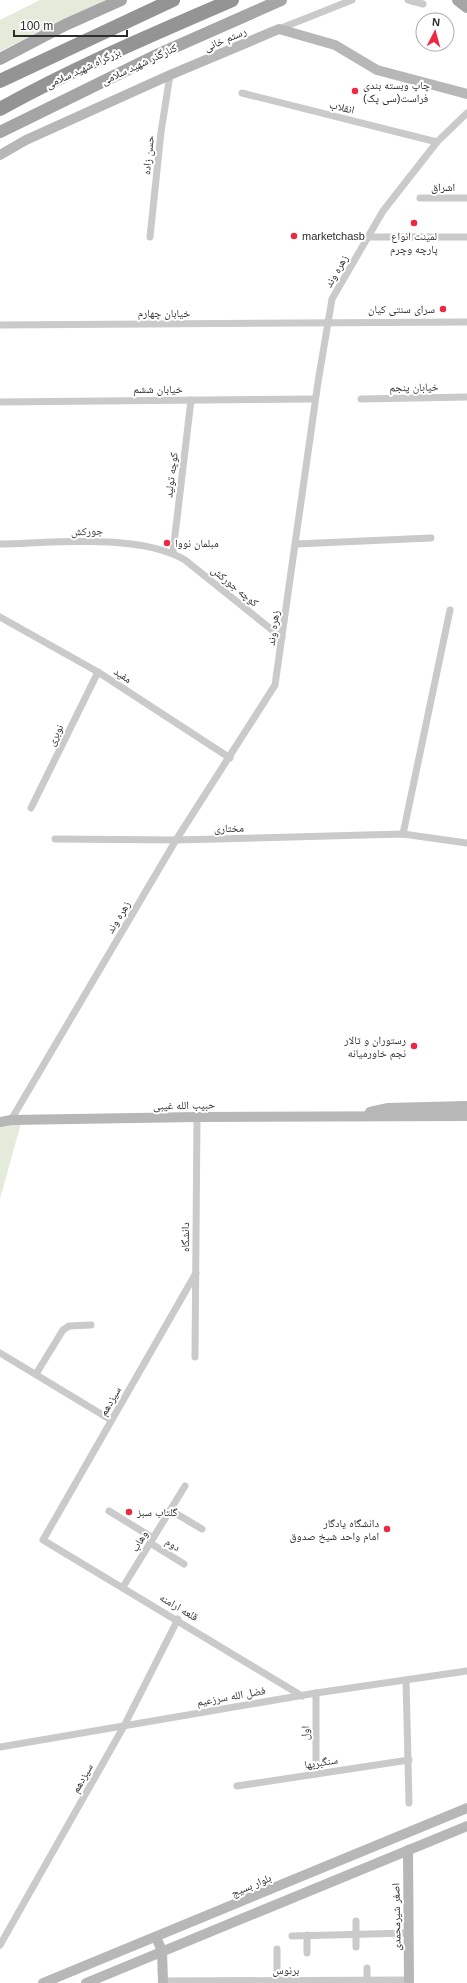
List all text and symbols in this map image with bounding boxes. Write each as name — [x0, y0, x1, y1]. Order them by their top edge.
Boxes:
scale bar — [14, 12, 127, 38]
north arrow — [415, 12, 455, 52]
text: N — [431, 16, 441, 28]
text: 100 m — [20, 19, 53, 33]
street label: رستم خانی — [202, 25, 249, 55]
street label: کنارگذر شهید سلامی — [99, 41, 180, 88]
street label: بزرگراه شهید سلامی — [44, 45, 123, 91]
place label: چاپ وبسته بندی فراست(سی پک) — [363, 79, 430, 105]
marker: چاپ وبسته بندی فراست(سی پک) — [350, 86, 360, 96]
street label: انقلاب — [328, 98, 356, 116]
street label: حسن زاده — [140, 135, 157, 175]
street label: اشراق — [431, 181, 455, 194]
marker: لمینت انواع پارچه وچرم — [409, 218, 419, 228]
place label: marketchasb — [302, 230, 365, 242]
place label: لمینت انواع پارچه وچرم — [390, 230, 438, 256]
marker: marketchasb — [289, 231, 299, 241]
street label: زهره وند — [322, 253, 350, 289]
place label: سرای سنتی کیان — [368, 303, 435, 316]
marker: سرای سنتی کیان — [438, 304, 448, 314]
street label: خیابان چهارم — [138, 307, 190, 320]
street label: خیابان پنجم — [389, 381, 439, 395]
street label: خیابان ششم — [133, 383, 183, 397]
street label: کوچه تولید — [162, 451, 181, 498]
street label: جورکش — [71, 524, 103, 539]
place label: مبلمان نووا — [175, 537, 219, 550]
marker: مبلمان نووا — [162, 538, 172, 548]
street label: کوچه جورکش — [208, 563, 261, 610]
street label: زهره وند — [265, 610, 281, 646]
street label: مفید — [112, 665, 134, 685]
street label: نوبری — [45, 722, 66, 748]
street label: مختاری — [214, 822, 244, 835]
street label: زهره وند — [104, 899, 132, 935]
place label: رستوران و تالار نجم خاورمیانه — [343, 1034, 406, 1061]
marker: رستوران و تالار نجم خاورمیانه — [409, 1041, 419, 1051]
street label: حبیب الله غیبی — [153, 1098, 215, 1113]
street label: دانشگاه — [179, 1222, 191, 1252]
street label: سیزدهم — [97, 1384, 125, 1419]
place label: گلتاب سبز — [136, 1506, 178, 1518]
marker: گلتاب سبز — [124, 1507, 134, 1517]
place label: دانشگاه یادگار امام واحد شیخ صدوق — [289, 1517, 379, 1543]
marker: دانشگاه یادگار امام واحد شیخ صدوق — [382, 1524, 392, 1534]
street label: وهاب — [128, 1528, 150, 1554]
street label: دوم — [163, 1535, 183, 1554]
street label: قلعه ارامنه — [158, 1591, 201, 1623]
street label: فضل الله سرزعیم — [196, 1684, 267, 1710]
street label: اول — [299, 1726, 312, 1740]
street label: سنگبریها — [303, 1753, 339, 1771]
street label: سیزدهم — [69, 1761, 97, 1796]
street label: بلوار بسیج — [229, 1871, 273, 1900]
street label: اصغر شیرمحمدی — [389, 1883, 404, 1951]
street label: برنوس — [273, 1964, 299, 1977]

